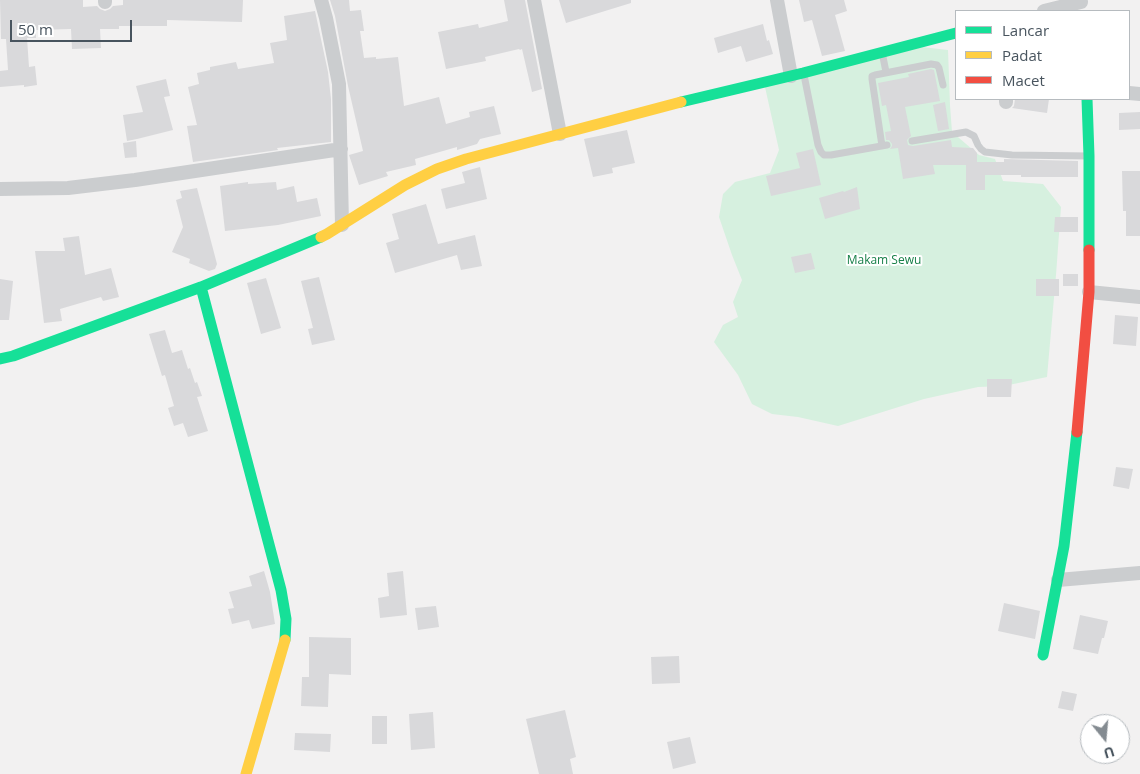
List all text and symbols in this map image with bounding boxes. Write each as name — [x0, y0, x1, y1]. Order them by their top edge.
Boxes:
scale bar — [12, 10, 135, 42]
legend — [955, 10, 1130, 100]
text: 50 m — [18, 19, 53, 39]
text: Lancar — [1002, 20, 1049, 40]
text: Padat — [1002, 45, 1042, 65]
text: Macet — [1002, 70, 1045, 90]
park label: Makam Sewu — [847, 254, 921, 268]
north arrow — [1080, 714, 1130, 764]
text: U — [1101, 742, 1117, 764]

